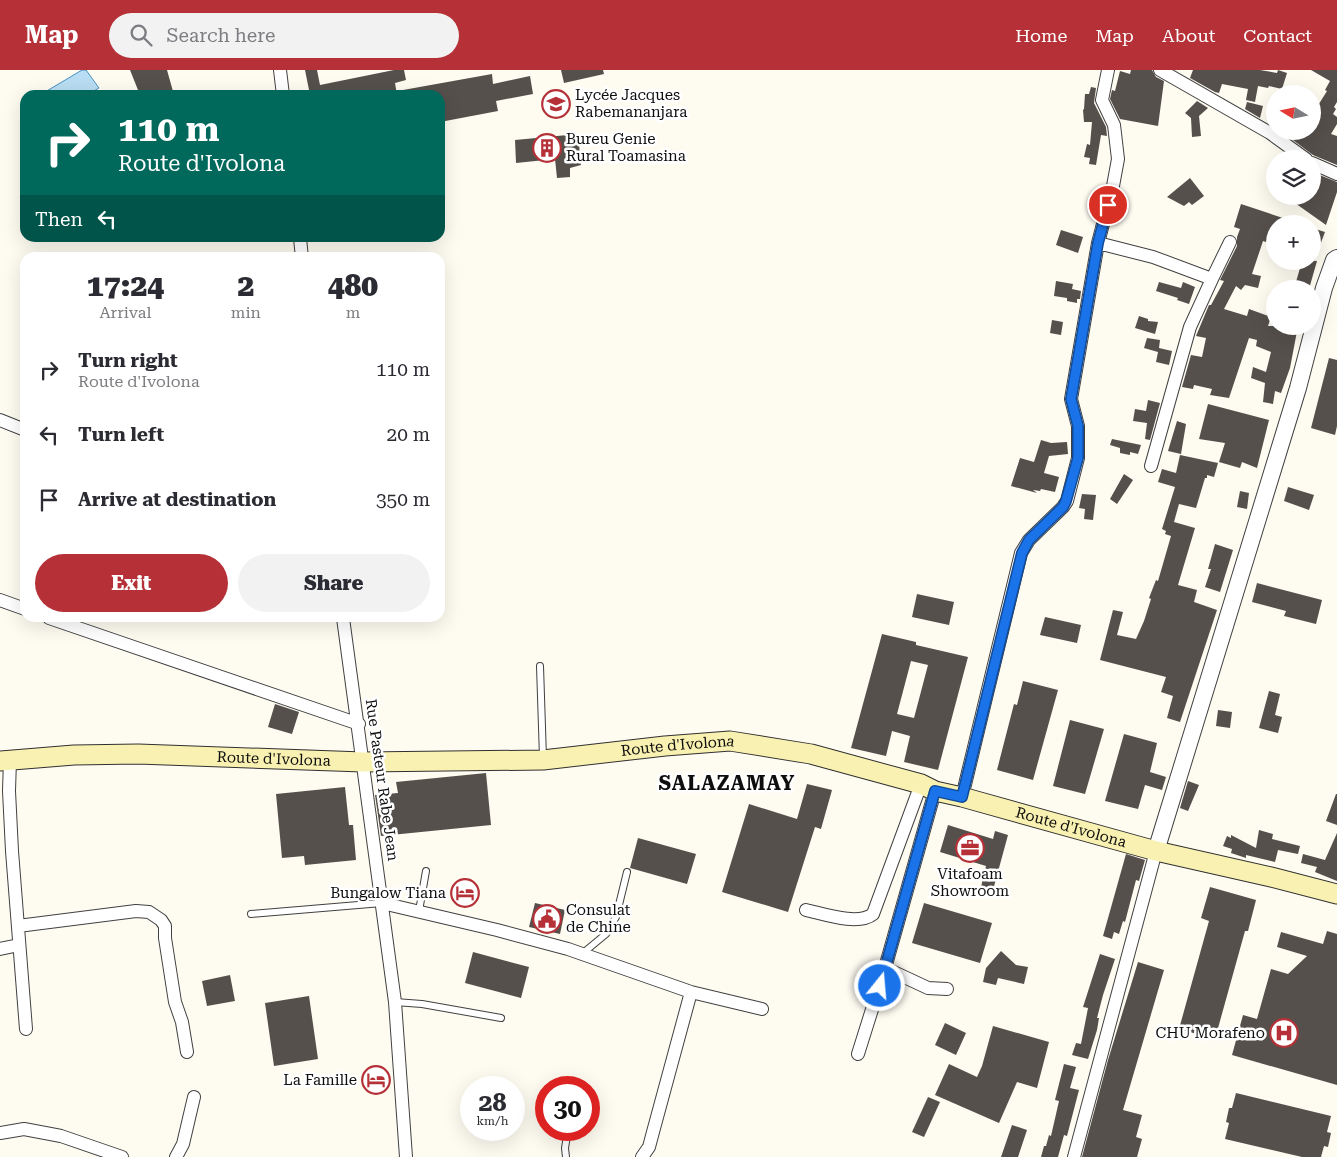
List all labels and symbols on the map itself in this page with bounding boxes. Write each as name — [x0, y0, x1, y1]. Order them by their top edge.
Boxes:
north arrow — [1266, 85, 1321, 140]
place label: Lycée Jacques Rabemananjara — [575, 86, 687, 121]
school or university icon: Lycée Jacques Rabemananjara — [541, 89, 571, 119]
place label: Bureu Genie Rural Toamasina — [566, 130, 686, 165]
building icon: Bureu Genie Rural Toamasina — [532, 133, 562, 163]
pin — [1087, 184, 1129, 226]
street label: Rue Pasteur Rabe Jean — [362, 698, 402, 862]
street label: Route d'Ivolona — [620, 732, 736, 760]
street label: Route d'Ivolona — [216, 748, 331, 770]
district label: SALAZAMAY — [659, 771, 796, 795]
street label: Route d'Ivolona — [1014, 803, 1128, 851]
office icon: Vitafoam Showroom — [955, 833, 985, 863]
place label: Vitafoam Showroom — [931, 865, 1010, 900]
hotel icon: Bungalow Tiana — [450, 878, 480, 908]
place label: Bungalow Tiana — [330, 884, 446, 902]
place label: Consulat de Chine — [566, 901, 631, 936]
public building icon: Consulat de Chine — [532, 904, 562, 934]
position arrow — [853, 959, 905, 1011]
hospital icon: CHU Morafeno — [1269, 1018, 1299, 1048]
place label: CHU Morafeno — [1155, 1024, 1265, 1042]
hotel icon: La Famille — [361, 1065, 391, 1095]
place label: La Famille — [283, 1071, 357, 1089]
speed limit sign: 30 — [535, 1076, 600, 1141]

